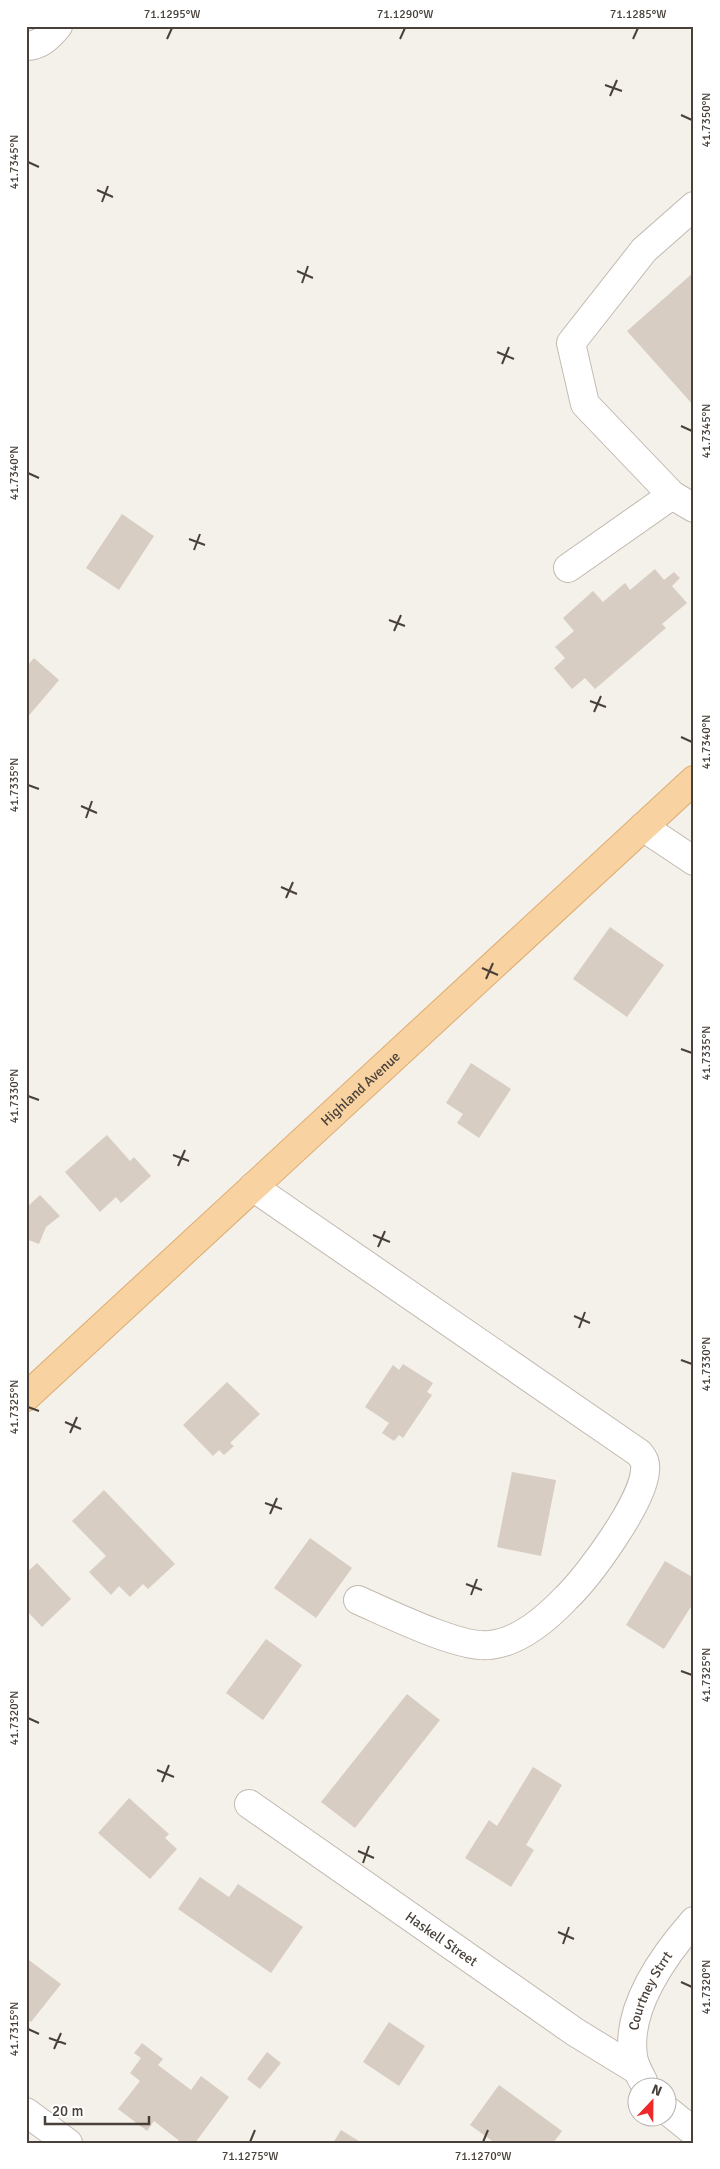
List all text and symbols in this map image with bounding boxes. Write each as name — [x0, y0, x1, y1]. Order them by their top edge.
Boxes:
text: 71.1295°W — [144, 7, 200, 22]
text: 71.1290°W — [377, 7, 433, 22]
text: 71.1285°W — [610, 7, 666, 22]
text: 41.7350°N — [699, 93, 714, 147]
text: 41.7345°N — [7, 135, 22, 189]
text: 41.7345°N — [699, 404, 714, 458]
text: 41.7340°N — [7, 446, 22, 500]
text: 41.7340°N — [699, 715, 714, 769]
text: 41.7335°N — [7, 758, 22, 812]
text: 41.7335°N — [699, 1026, 714, 1080]
street label: Highland Avenue — [318, 1048, 404, 1129]
text: 41.7330°N — [7, 1069, 22, 1123]
text: 41.7330°N — [699, 1337, 714, 1391]
text: 41.7325°N — [7, 1380, 22, 1434]
text: 41.7325°N — [699, 1648, 714, 1702]
text: 41.7320°N — [7, 1691, 22, 1745]
street label: Haskell Street — [402, 1908, 481, 1970]
street label: Courtney Strrt — [625, 1948, 676, 2032]
text: 41.7320°N — [699, 1960, 714, 2014]
text: 41.7315°N — [7, 2002, 22, 2056]
north arrow — [628, 2076, 678, 2126]
text: N — [649, 2081, 664, 2100]
scale bar — [45, 2094, 149, 2126]
text: 20 m — [52, 2102, 83, 2120]
text: 71.1275°W — [222, 2149, 278, 2164]
text: 71.1270°W — [455, 2149, 511, 2164]

